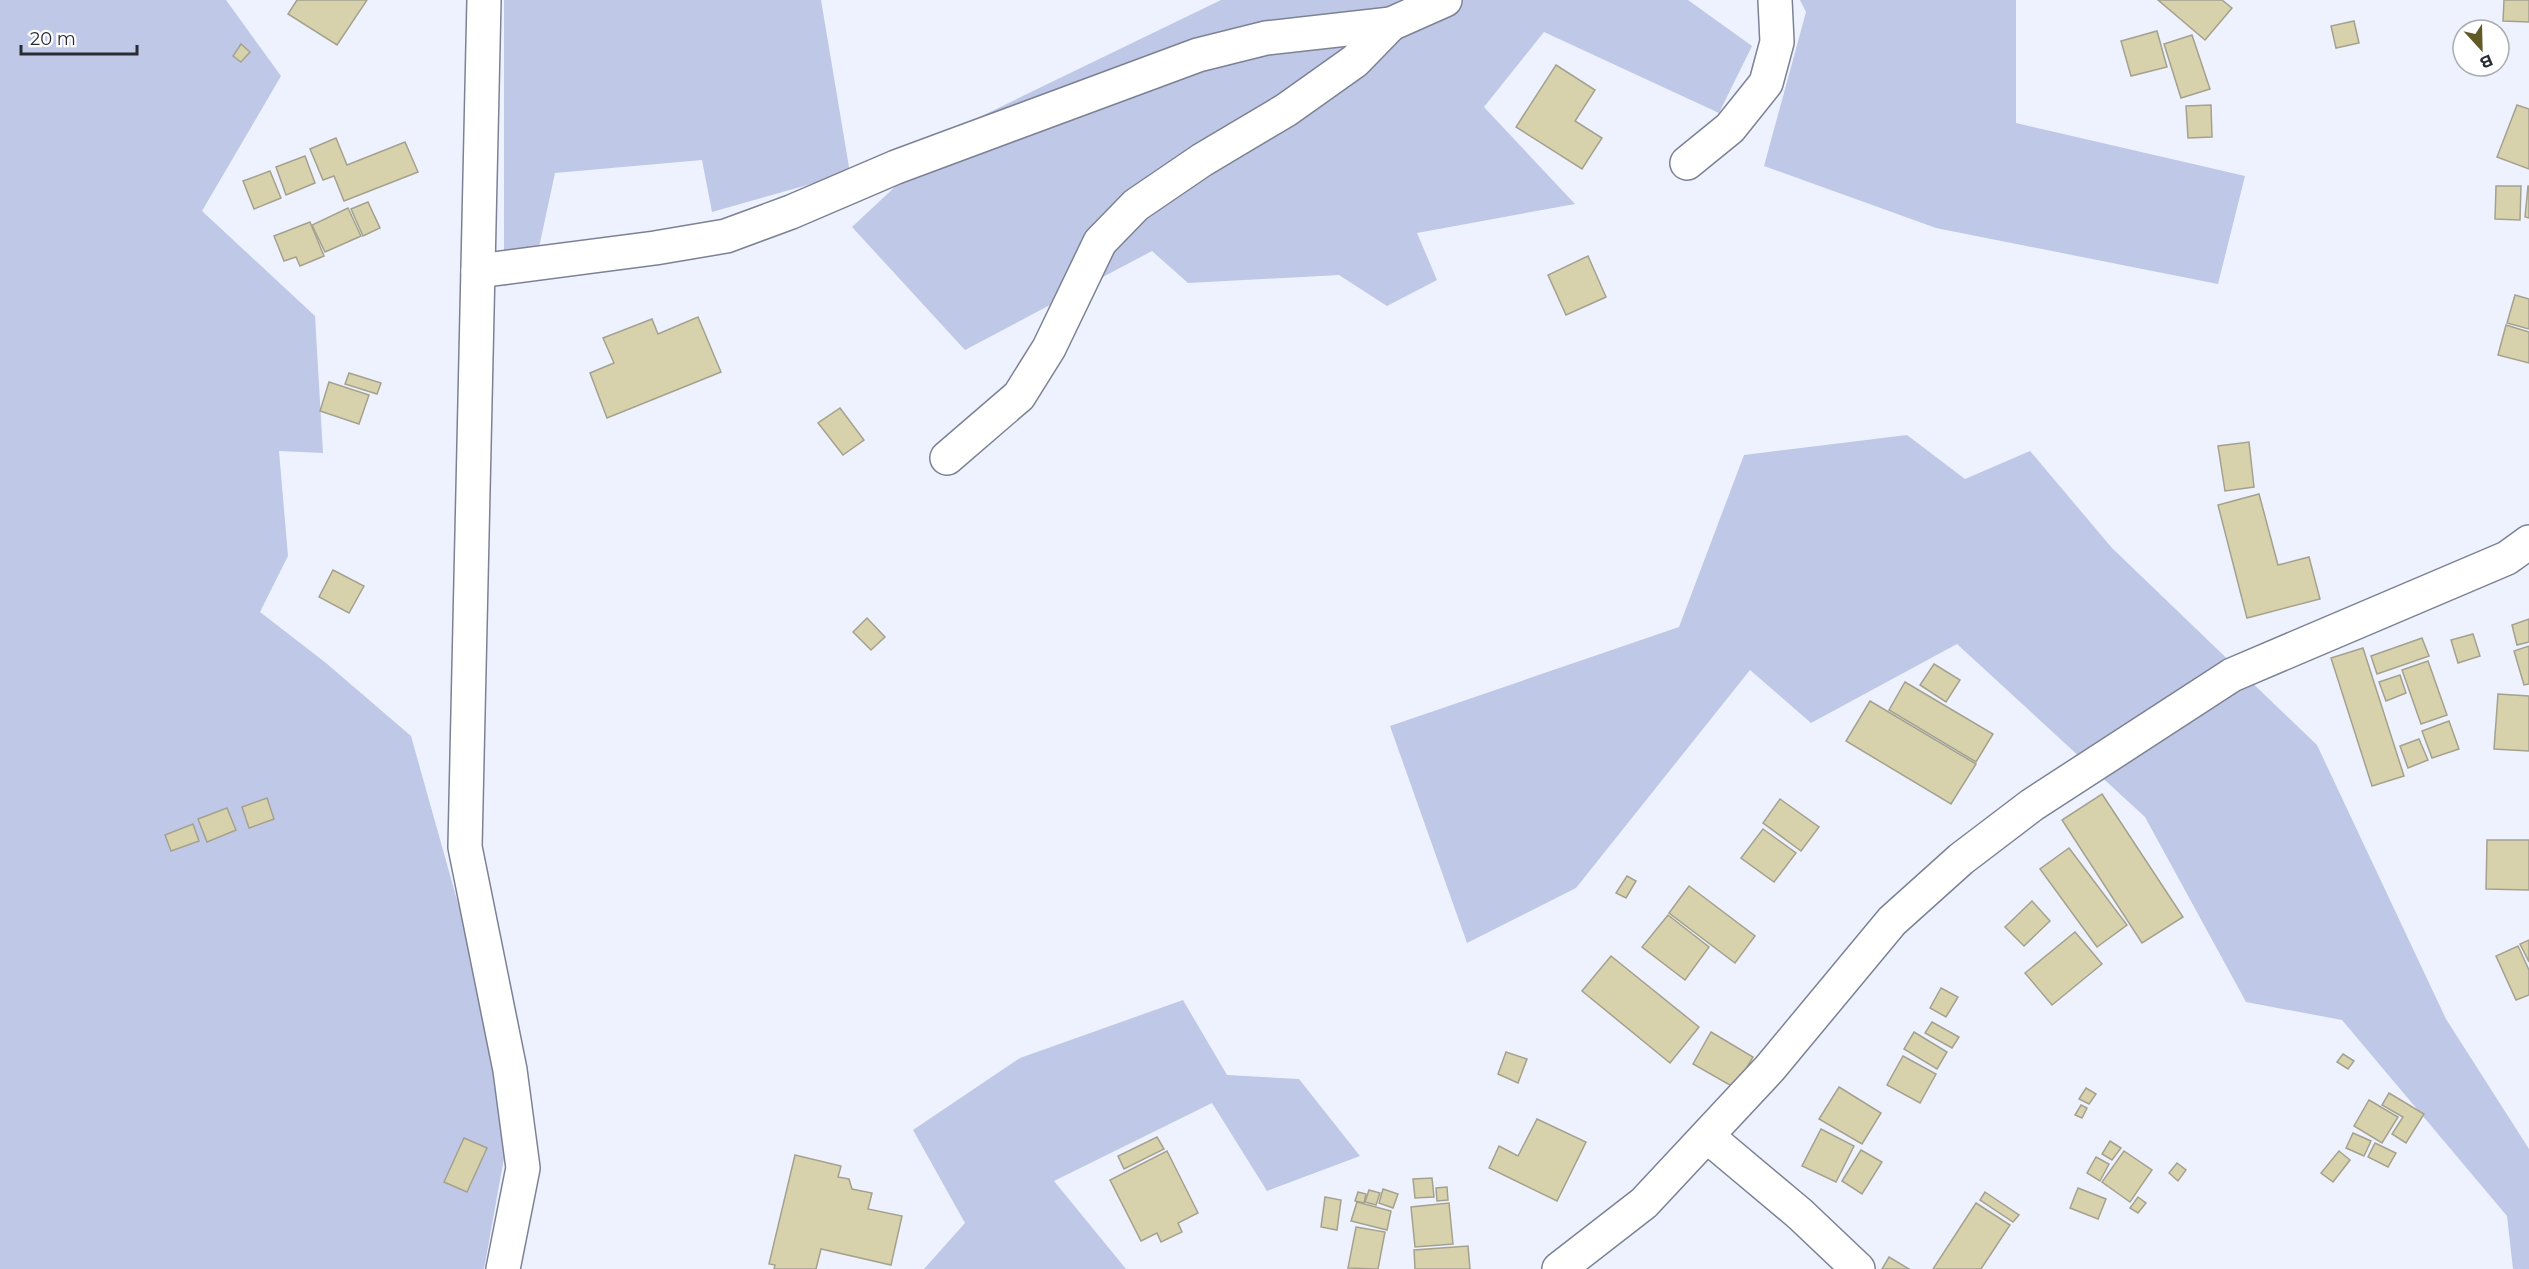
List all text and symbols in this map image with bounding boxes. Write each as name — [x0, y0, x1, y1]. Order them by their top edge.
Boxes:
scale bar — [21, 18, 136, 56]
north arrow — [2451, 18, 2511, 78]
text: 20 m — [30, 28, 76, 50]
text: B — [2477, 50, 2496, 73]

